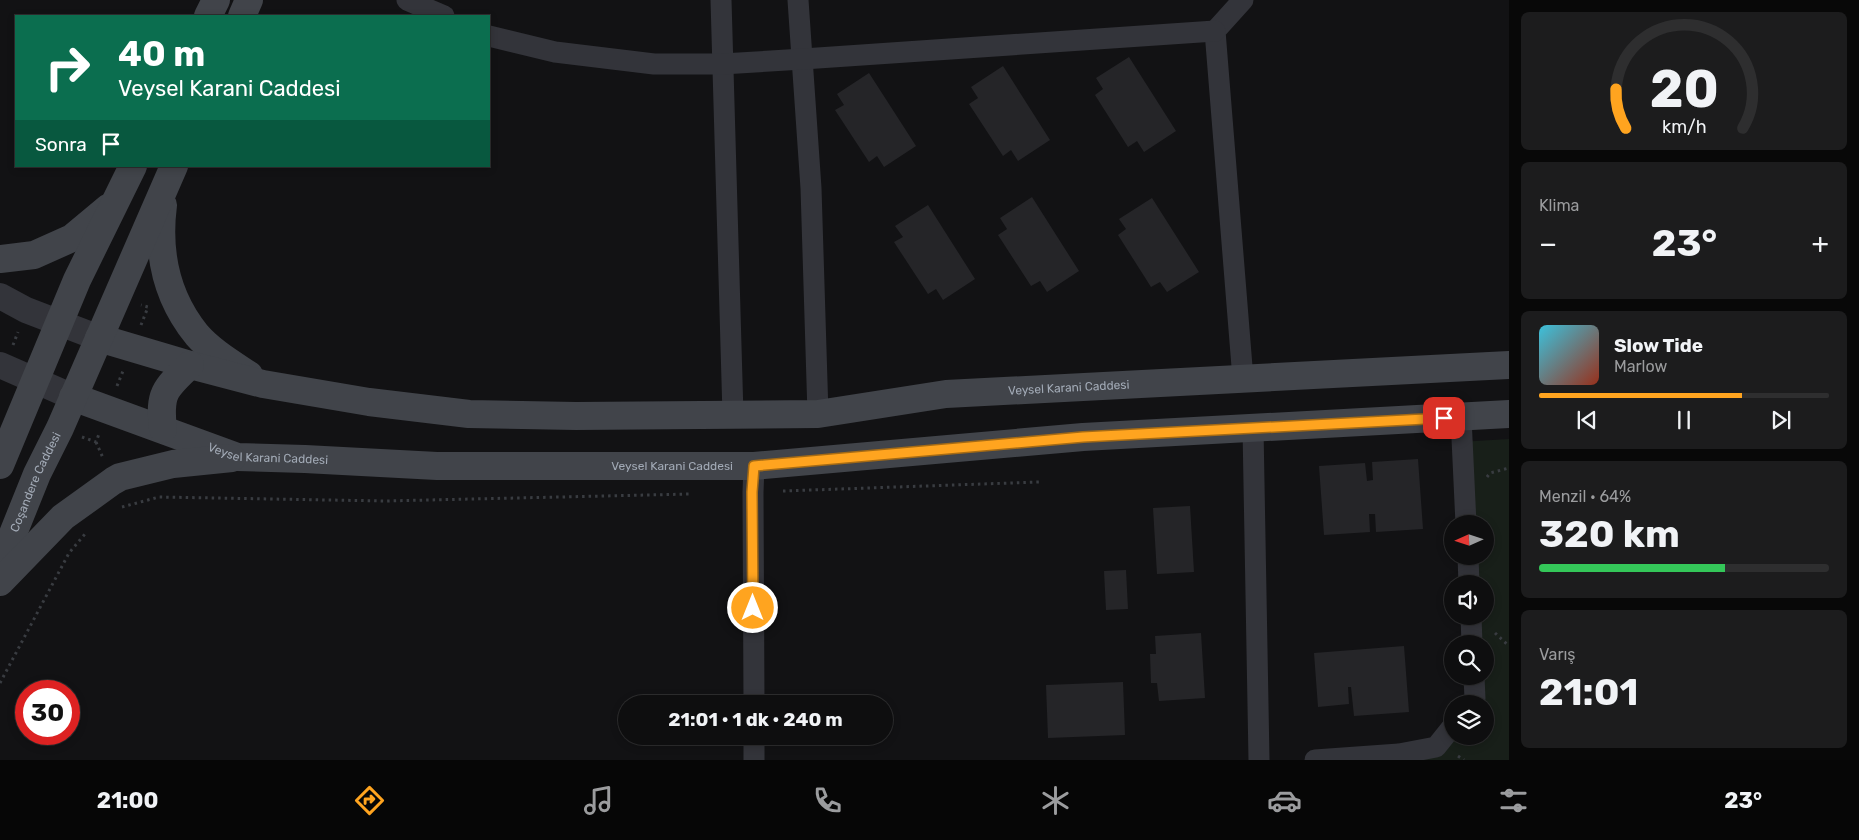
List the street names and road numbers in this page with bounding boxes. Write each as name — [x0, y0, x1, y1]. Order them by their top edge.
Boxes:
street label: Veysel Karani Caddesi — [1008, 378, 1130, 398]
street label: Coşandere Caddesi — [7, 430, 64, 534]
street label: Veysel Karani Caddesi — [206, 440, 329, 467]
street label: Veysel Karani Caddesi — [611, 459, 733, 473]

